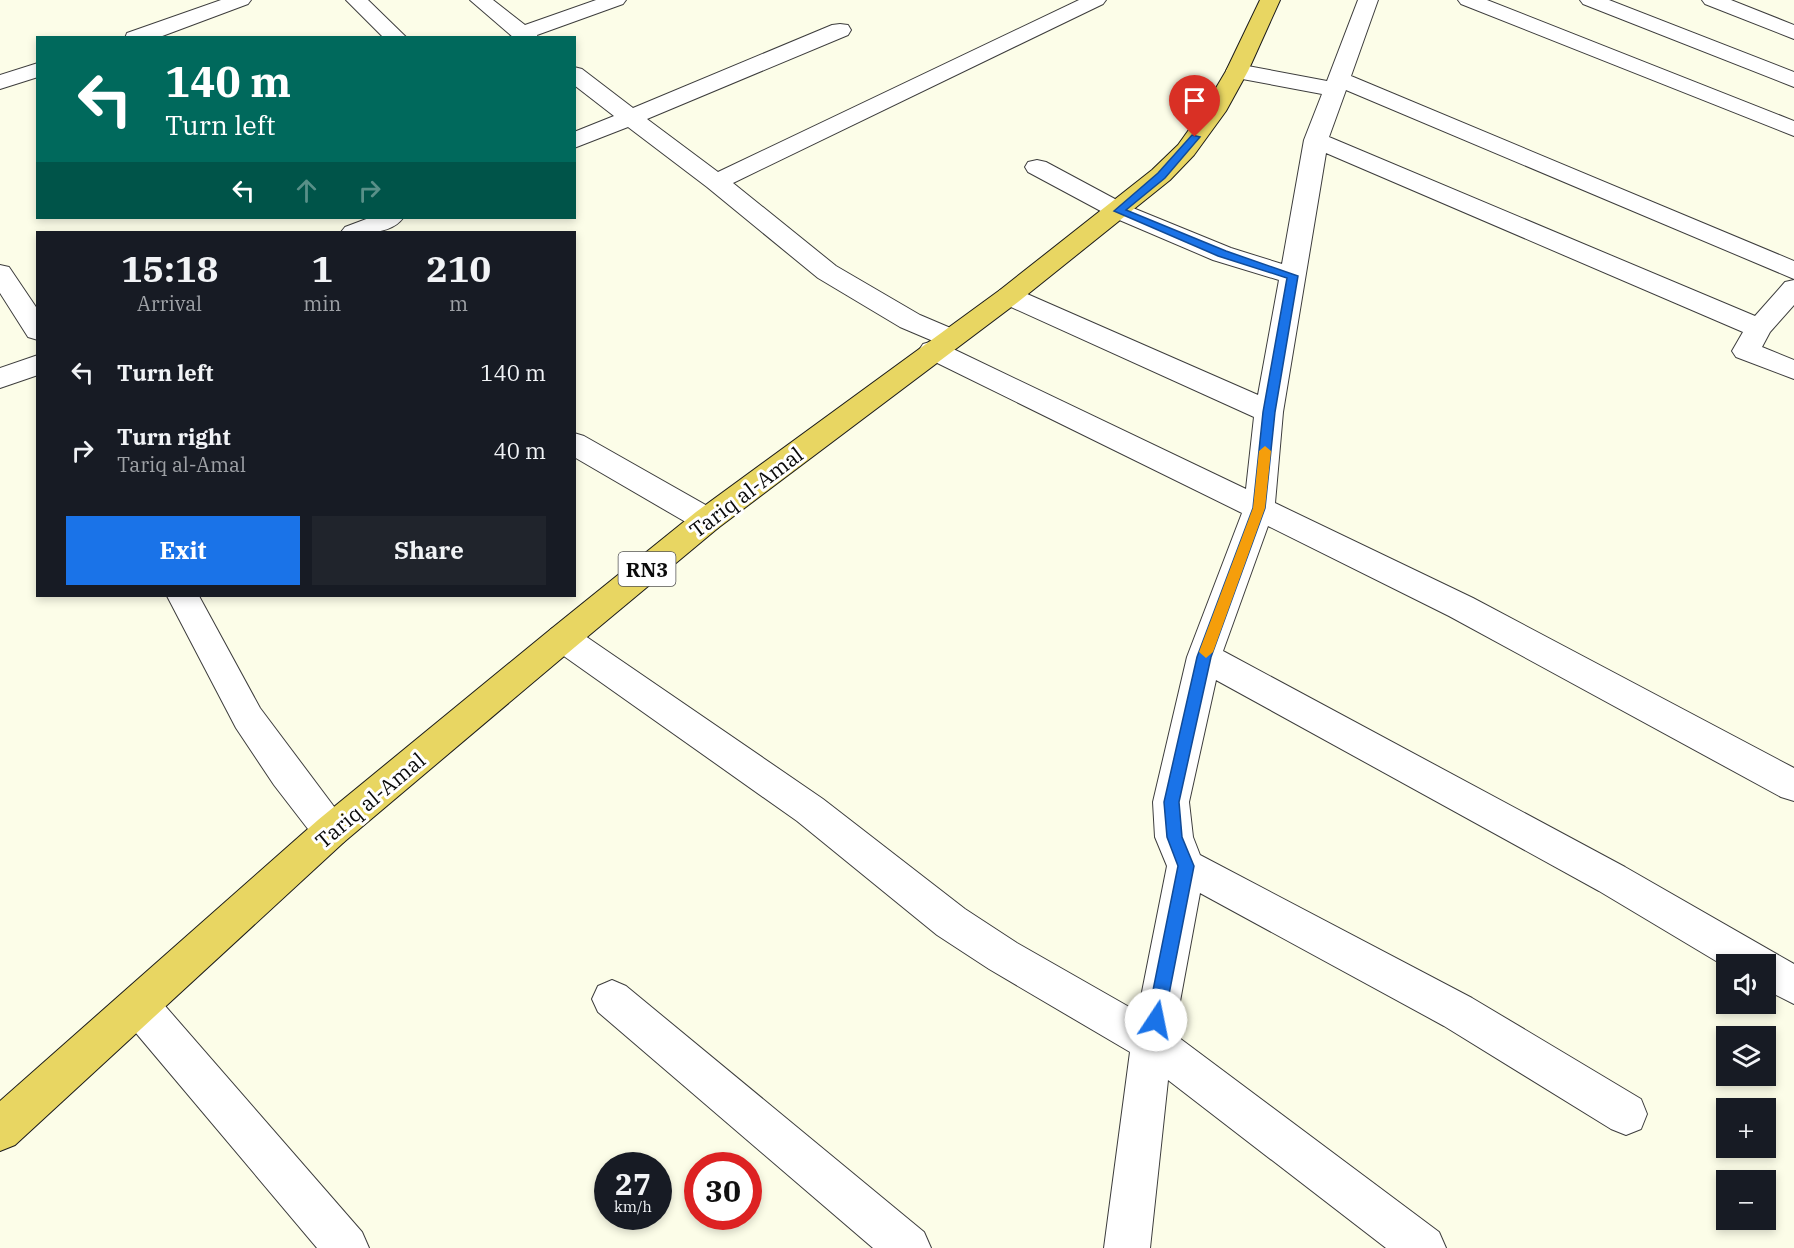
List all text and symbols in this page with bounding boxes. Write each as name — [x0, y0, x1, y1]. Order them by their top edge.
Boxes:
text: 140 m — [165, 54, 291, 109]
icon: left — [66, 60, 144, 138]
pin — [1169, 75, 1220, 137]
icon: arrive — [1178, 84, 1211, 117]
text: Turn left — [165, 107, 276, 142]
icon: left — [227, 174, 260, 207]
icon: ahead — [290, 174, 323, 207]
icon: right — [353, 174, 386, 207]
text: 15:18 — [121, 245, 218, 292]
text: 1 — [311, 245, 333, 292]
text: 210 — [426, 245, 491, 292]
text: Arrival — [137, 290, 202, 317]
text: min — [303, 290, 341, 317]
text: m — [449, 290, 468, 317]
icon: left — [66, 356, 99, 389]
text: Turn left — [117, 358, 213, 387]
text: 140 m — [480, 358, 546, 387]
text: Turn right — [117, 422, 231, 451]
icon: right — [66, 434, 99, 467]
text: 40 m — [494, 436, 546, 465]
street label: Tariq al-Amal — [684, 440, 808, 544]
text: Tariq al-Amal — [117, 451, 246, 478]
button: Exit — [66, 516, 300, 585]
button: Share — [312, 516, 546, 585]
road number: RN3 — [618, 552, 676, 586]
street label: Tariq al-Amal — [309, 746, 431, 854]
map controls — [1716, 954, 1776, 1230]
button: sound — [1716, 954, 1776, 1014]
position arrow — [1124, 988, 1188, 1052]
button: layers — [1716, 1026, 1776, 1086]
button: + — [1716, 1098, 1776, 1158]
speed limit sign: 30 — [684, 1152, 762, 1230]
text: 27 — [615, 1164, 651, 1203]
button: − — [1716, 1170, 1776, 1230]
text: km/h — [614, 1197, 652, 1216]

